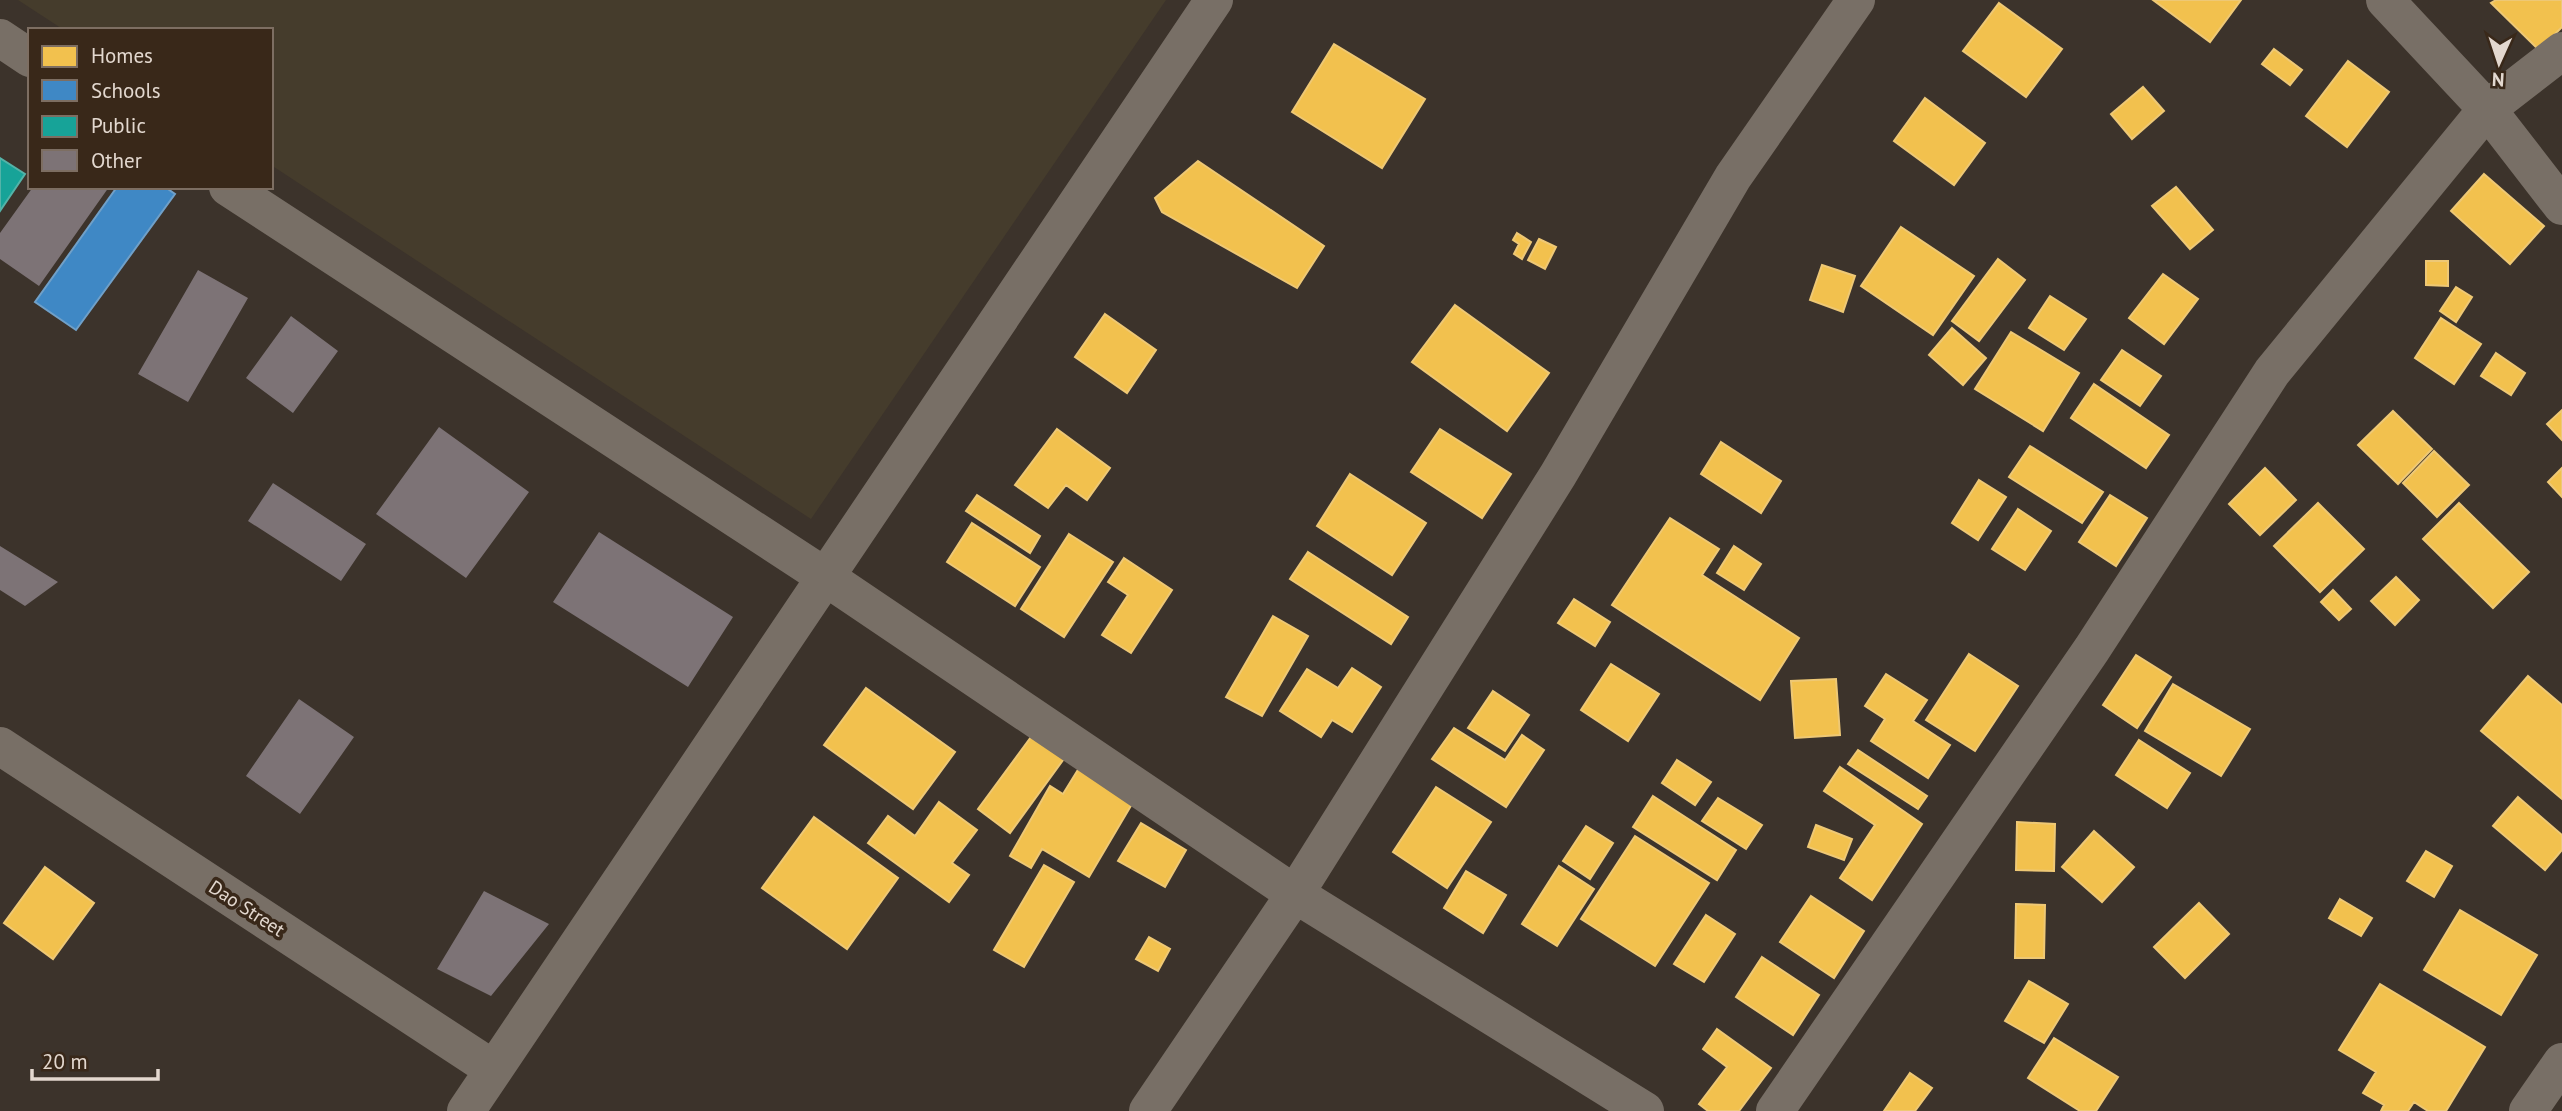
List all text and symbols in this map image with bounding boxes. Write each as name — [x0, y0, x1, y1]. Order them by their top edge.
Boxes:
legend — [28, 28, 273, 189]
north arrow — [2464, 28, 2534, 98]
text: Homes — [91, 42, 153, 69]
text: N — [2491, 68, 2505, 92]
text: Schools — [91, 77, 161, 104]
text: Public — [91, 112, 146, 139]
text: Other — [91, 147, 142, 174]
street label: Dao Street — [205, 875, 290, 942]
scale bar — [32, 1038, 158, 1082]
text: 20 m — [42, 1048, 88, 1075]

